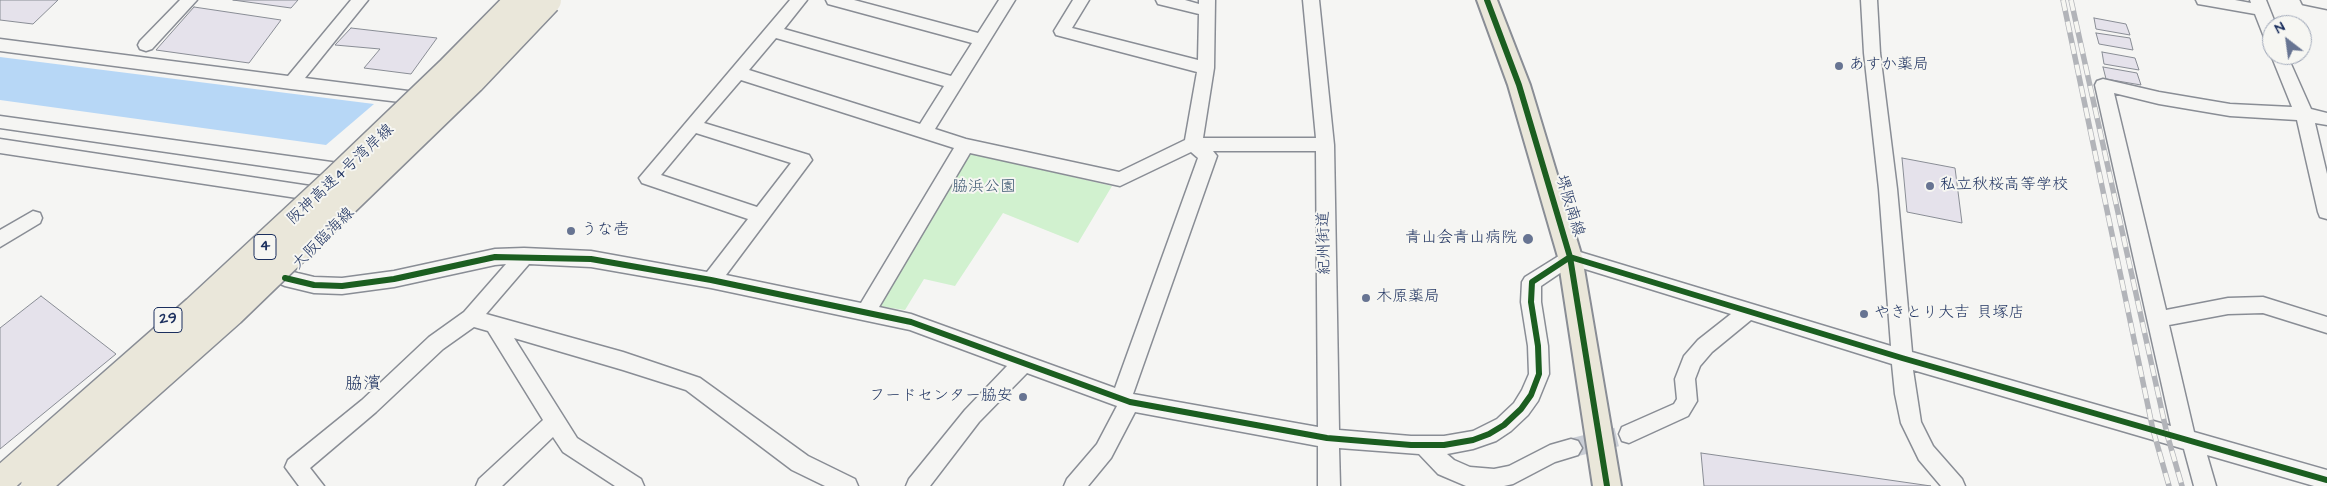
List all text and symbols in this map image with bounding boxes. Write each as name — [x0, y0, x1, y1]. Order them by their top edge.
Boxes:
north arrow — [2262, 15, 2312, 65]
text: N — [2271, 17, 2289, 39]
place label: あすか薬局 — [1849, 56, 1929, 76]
marker: あすか薬局 — [1833, 60, 1845, 72]
street label: 阪神高速4号湾岸線 — [284, 121, 398, 229]
street label: 堺阪南線 — [1550, 173, 1588, 239]
place label: 私立秋桜高等学校 — [1940, 176, 2068, 196]
park label: 脇浜公園 — [952, 178, 1016, 198]
marker: 私立秋桜高等学校 — [1924, 180, 1936, 192]
street label: 大阪臨海線 — [289, 204, 359, 274]
street label: 紀州街道 — [1315, 211, 1335, 275]
place label: うな壱 — [581, 221, 629, 241]
marker: うな壱 — [565, 225, 577, 237]
place label: 青山会青山病院 — [1405, 229, 1517, 249]
marker: 青山会青山病院 — [1521, 232, 1535, 246]
road number: 4 — [254, 234, 276, 260]
place label: 木原薬局 — [1376, 288, 1440, 308]
marker: 木原薬局 — [1360, 292, 1372, 304]
place label: やきとり大吉 貝塚店 — [1874, 304, 2024, 324]
road number: 29 — [154, 308, 182, 332]
marker: やきとり大吉 貝塚店 — [1858, 308, 1870, 320]
district label: 脇濱 — [345, 374, 381, 396]
place label: フードセンター脇安 — [869, 387, 1013, 407]
marker: フードセンター脇安 — [1017, 391, 1029, 403]

